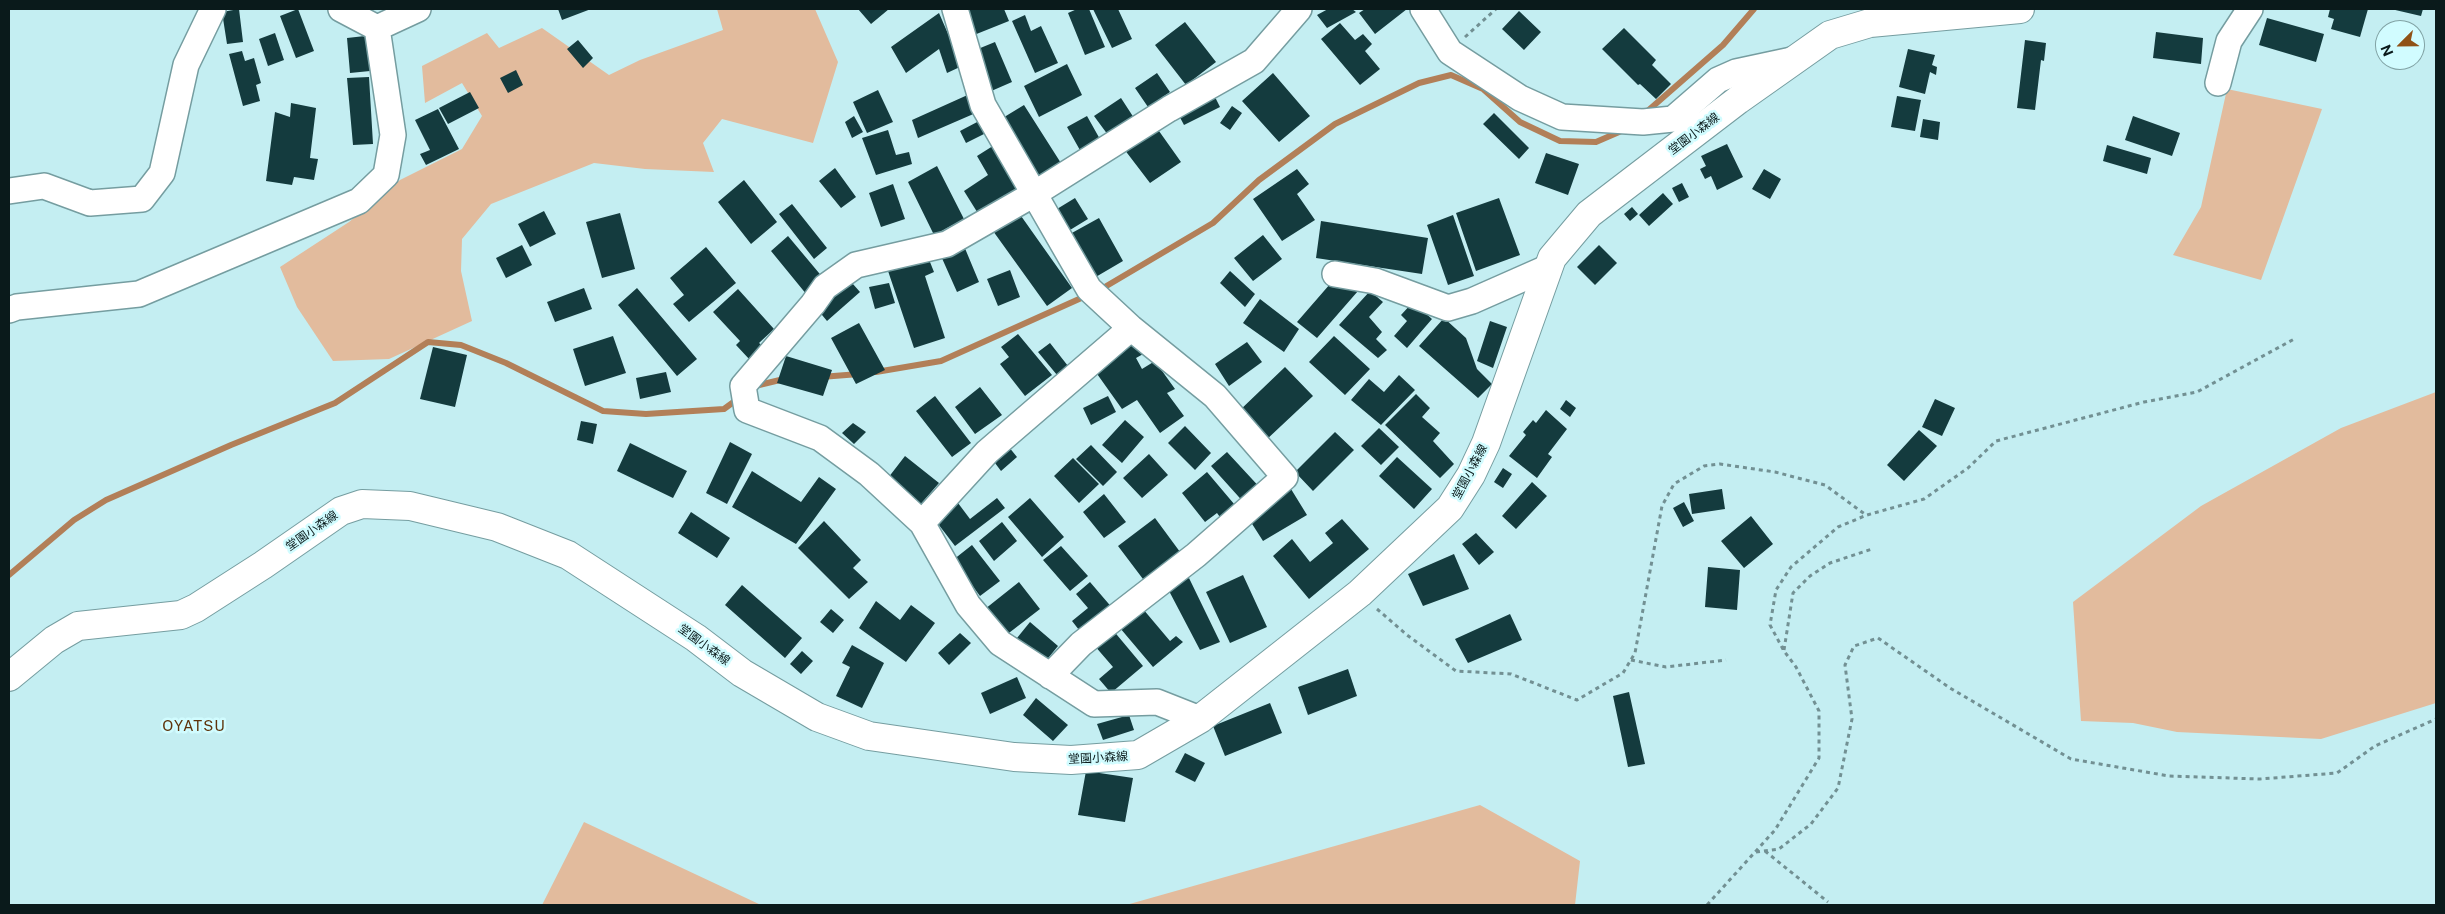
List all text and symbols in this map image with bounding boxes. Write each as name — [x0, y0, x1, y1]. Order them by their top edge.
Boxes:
north arrow — [2375, 20, 2425, 70]
text: N — [2378, 42, 2397, 59]
street label: 堂園小森線 — [1666, 110, 1722, 158]
street label: 堂園小森線 — [1450, 442, 1490, 502]
street label: 堂園小森線 — [283, 508, 341, 554]
street label: 堂園小森線 — [675, 622, 733, 668]
district label: OYATSU — [162, 717, 226, 735]
street label: 堂園小森線 — [1068, 749, 1128, 767]

